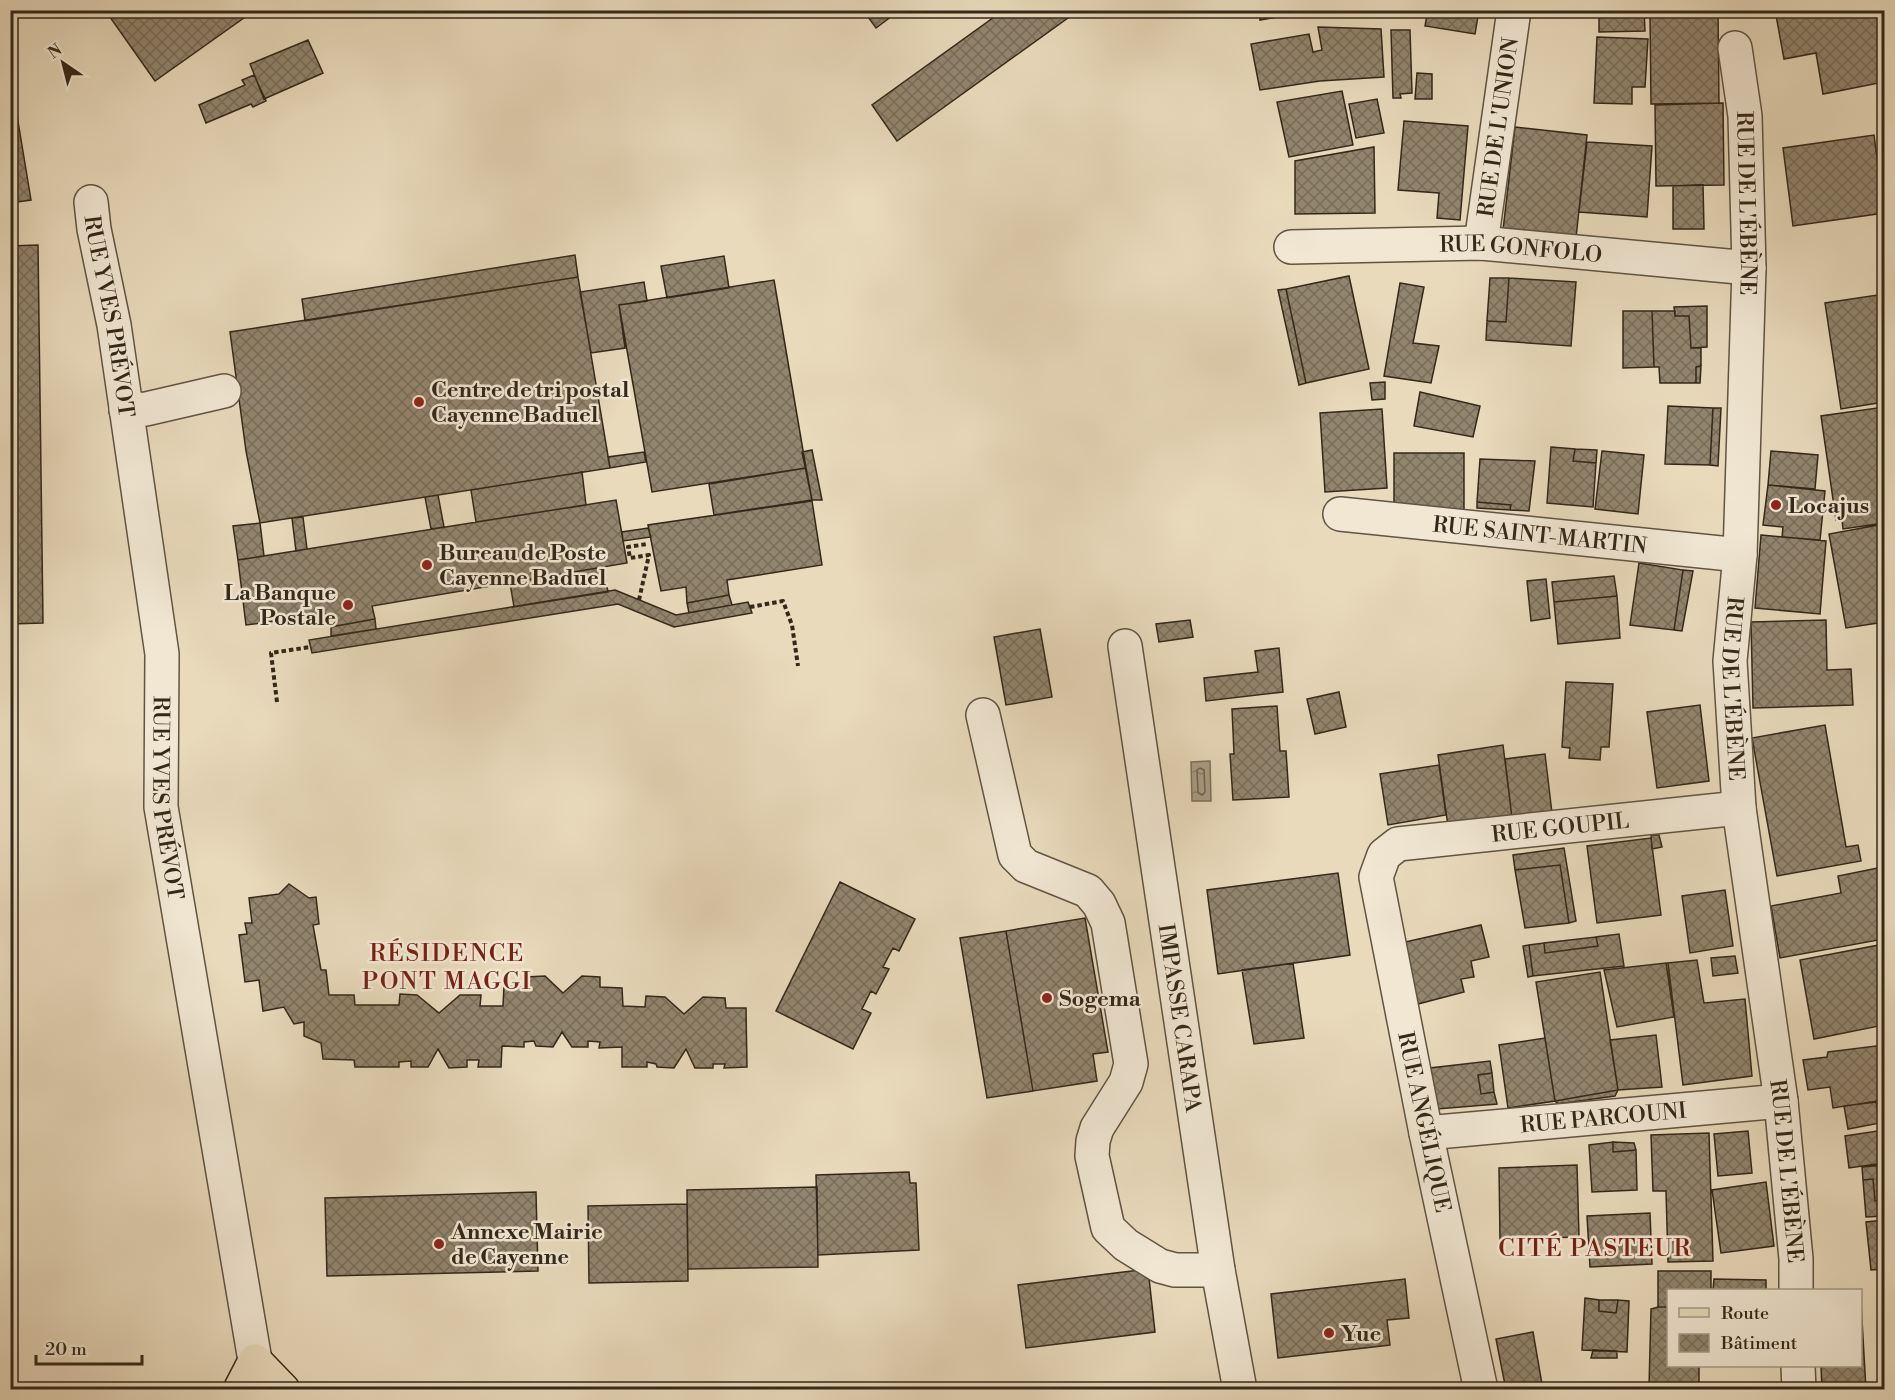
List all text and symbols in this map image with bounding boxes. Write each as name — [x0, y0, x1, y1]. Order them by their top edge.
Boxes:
north arrow — [33, 33, 93, 93]
street label: RUE DE L'UNION — [1473, 35, 1525, 219]
text: N — [44, 40, 66, 63]
street label: RUE DE L'ÉBÈNE — [1730, 111, 1762, 296]
street label: RUE YVES PRÉVOT — [78, 214, 139, 419]
street label: RUE GONFOLO — [1439, 231, 1603, 269]
place label: Centre de tri postal Cayenne Baduel — [431, 377, 629, 429]
marker: Centre de tri postal Cayenne Baduel — [412, 395, 426, 409]
place label: Locajus — [1788, 493, 1869, 520]
marker: Locajus — [1769, 498, 1783, 512]
street label: RUE SAINT-MARTIN — [1431, 512, 1649, 560]
place label: Bureau de Poste Cayenne Baduel — [439, 540, 606, 592]
marker: Bureau de Poste Cayenne Baduel — [420, 558, 434, 572]
place label: La Banque Postale — [224, 580, 336, 632]
street label: RUE DE L'ÉBÈNE — [1715, 595, 1749, 782]
marker: La Banque Postale — [341, 598, 355, 612]
street label: RUE YVES PRÉVOT — [146, 696, 189, 902]
street label: RUE GOUPIL — [1490, 808, 1631, 849]
street label: IMPASSE CARAPA — [1152, 922, 1206, 1115]
district label: RÉSIDENCE PONT MAGGI — [362, 938, 532, 997]
place label: Sogema — [1059, 986, 1142, 1013]
marker: Sogema — [1040, 991, 1054, 1005]
street label: RUE ANGÉLIQUE — [1391, 1029, 1457, 1215]
street label: RUE DE L'ÉBÈNE — [1763, 1078, 1808, 1264]
street label: RUE PARCOUNI — [1519, 1098, 1688, 1139]
place label: Annexe Mairie de Cayenne — [450, 1219, 603, 1271]
district label: CITÉ PASTEUR — [1498, 1233, 1692, 1264]
marker: Annexe Mairie de Cayenne — [432, 1237, 446, 1251]
legend — [1667, 1289, 1862, 1367]
text: Route — [1721, 1302, 1769, 1325]
place label: Yue — [1341, 1321, 1381, 1348]
marker: Yue — [1322, 1326, 1336, 1340]
scale bar — [36, 1328, 142, 1366]
text: Bâtiment — [1720, 1332, 1798, 1355]
text: 20 m — [45, 1338, 87, 1361]

